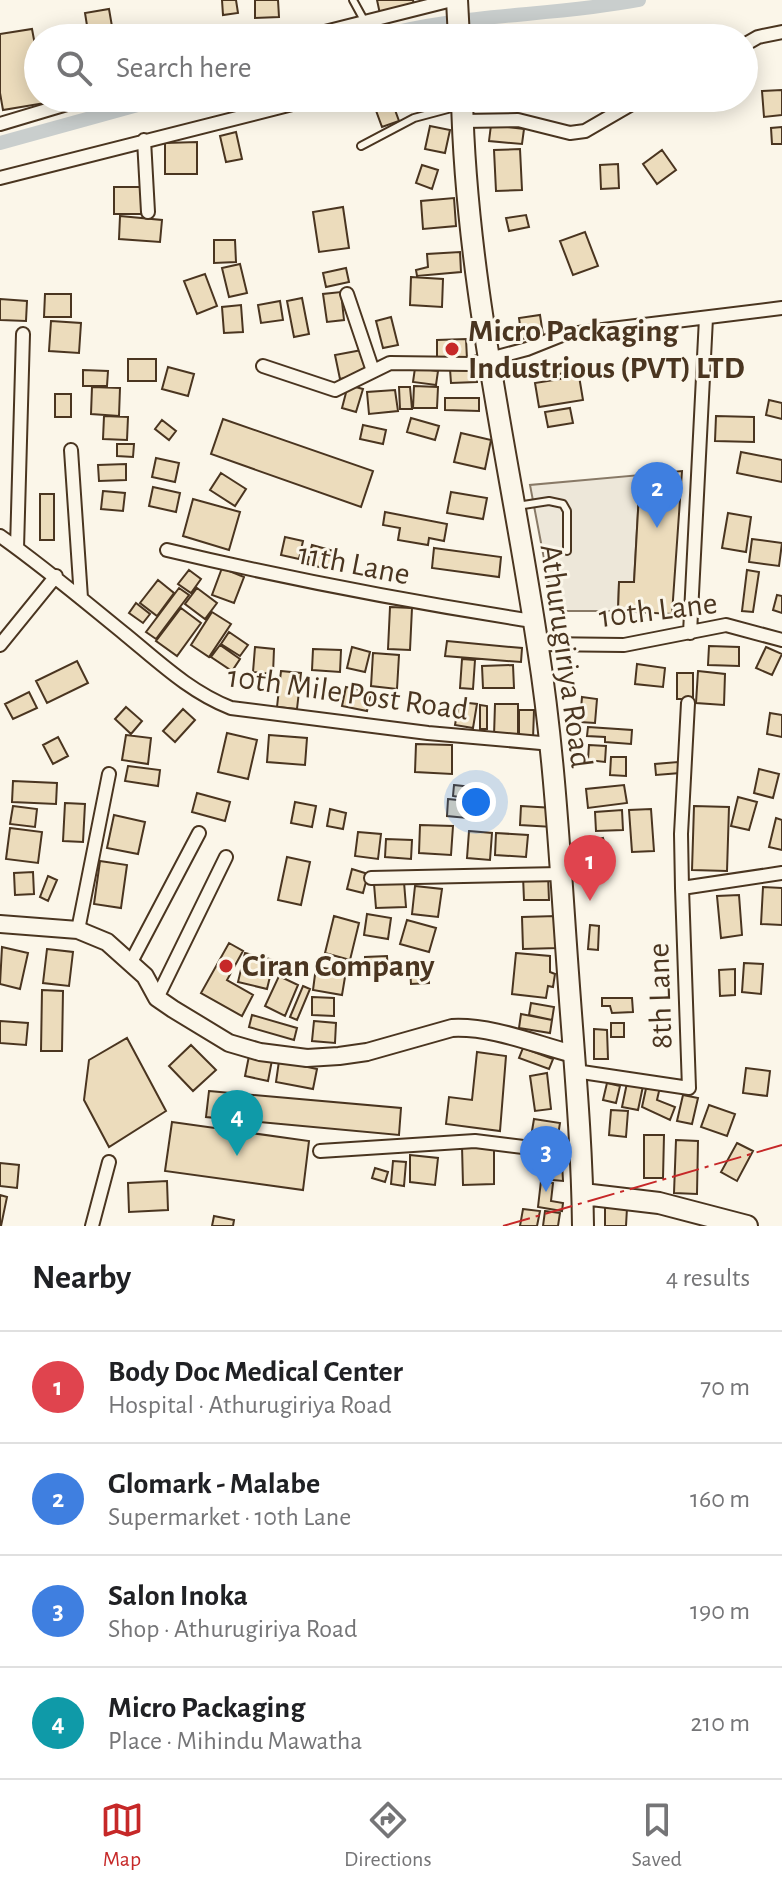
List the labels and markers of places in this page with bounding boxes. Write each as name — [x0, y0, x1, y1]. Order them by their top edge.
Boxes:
place label: Micro Packaging Industrious (PVT) LTD — [468, 315, 745, 384]
marker: Micro Packaging Industrious (PVT) LTD — [443, 340, 461, 358]
pin: 2 — [631, 462, 683, 528]
pin: 1 — [564, 835, 616, 901]
place label: Ciran Company — [242, 950, 435, 982]
marker: Ciran Company — [217, 957, 235, 975]
pin: 4 — [211, 1090, 263, 1156]
pin: 3 — [520, 1126, 572, 1192]

